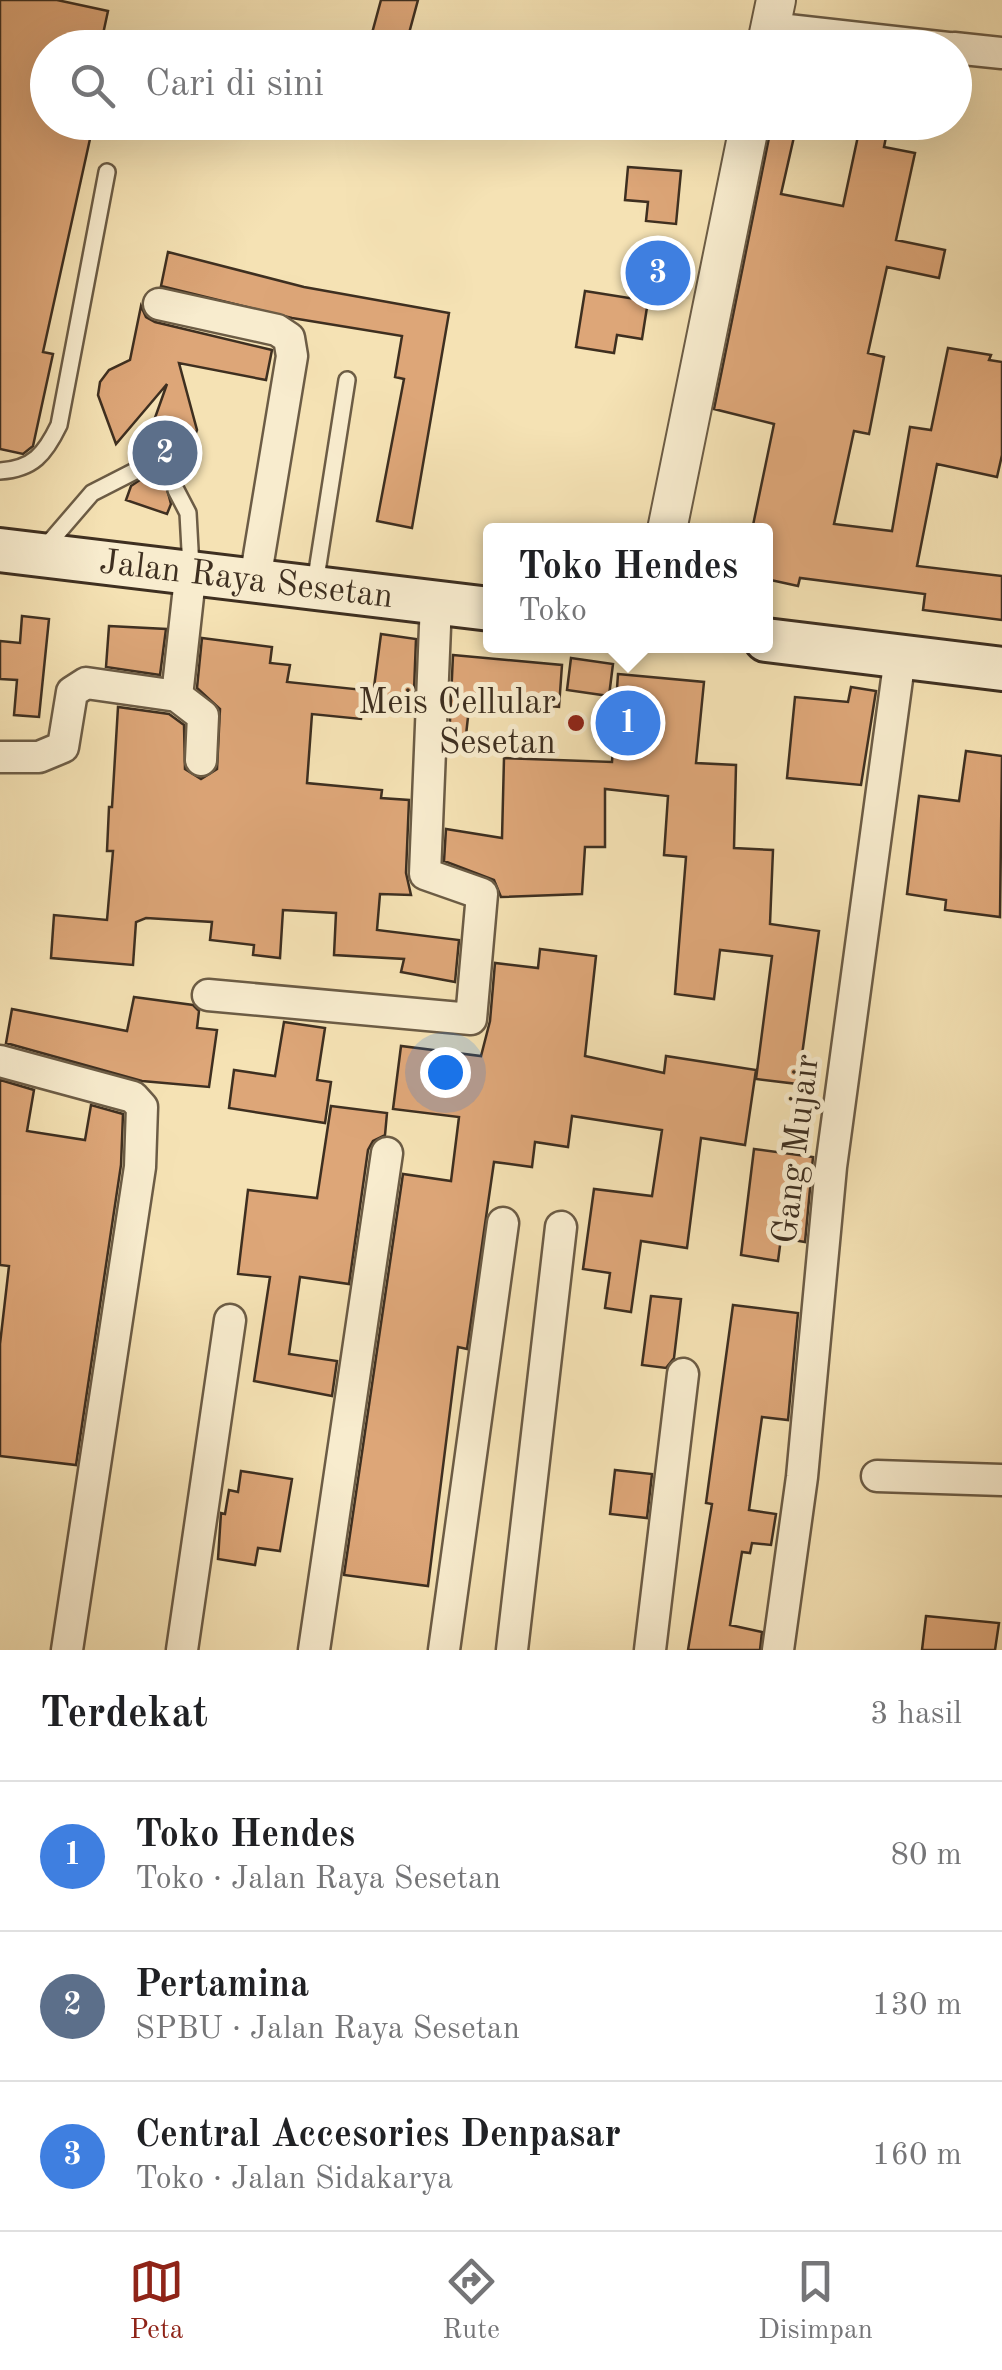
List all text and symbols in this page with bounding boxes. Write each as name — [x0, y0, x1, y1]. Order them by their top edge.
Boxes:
search box — [30, 30, 972, 140]
icon: search — [65, 58, 120, 113]
text: Cari di sini — [145, 66, 324, 104]
pin: 3 — [626, 236, 690, 310]
pin: 2 — [132, 416, 198, 490]
popup — [483, 523, 773, 653]
street label: Jalan Raya Sesetan — [97, 545, 395, 615]
text: Toko Hendes — [518, 549, 738, 587]
text: Toko — [518, 596, 587, 628]
place label: Meis Cellular Sesetan — [358, 686, 556, 761]
pin: 1 — [596, 686, 660, 760]
marker: Meis Cellular Sesetan — [565, 712, 587, 734]
your location — [420, 1047, 471, 1098]
street label: Gang Mujair — [768, 1052, 826, 1246]
text: Terdekat — [40, 1694, 208, 1736]
text: 3 hasil — [870, 1699, 962, 1731]
text: Toko Hendes — [135, 1817, 355, 1855]
text: 1 — [63, 1840, 82, 1872]
text: 80 m — [891, 1840, 962, 1872]
text: Toko · Jalan Raya Sesetan — [135, 1864, 501, 1896]
text: Pertamina — [135, 1967, 309, 2005]
text: 2 — [63, 1990, 82, 2022]
text: 130 m — [872, 1990, 962, 2022]
text: SPBU · Jalan Raya Sesetan — [135, 2014, 520, 2046]
text: Central Accesories Denpasar — [135, 2117, 621, 2155]
text: 3 — [63, 2140, 82, 2172]
text: 160 m — [872, 2140, 962, 2172]
text: Toko · Jalan Sidakarya — [135, 2164, 453, 2196]
tab: Peta — [129, 2254, 184, 2349]
tab: Rute — [442, 2254, 500, 2349]
tab: Disimpan — [758, 2254, 873, 2349]

